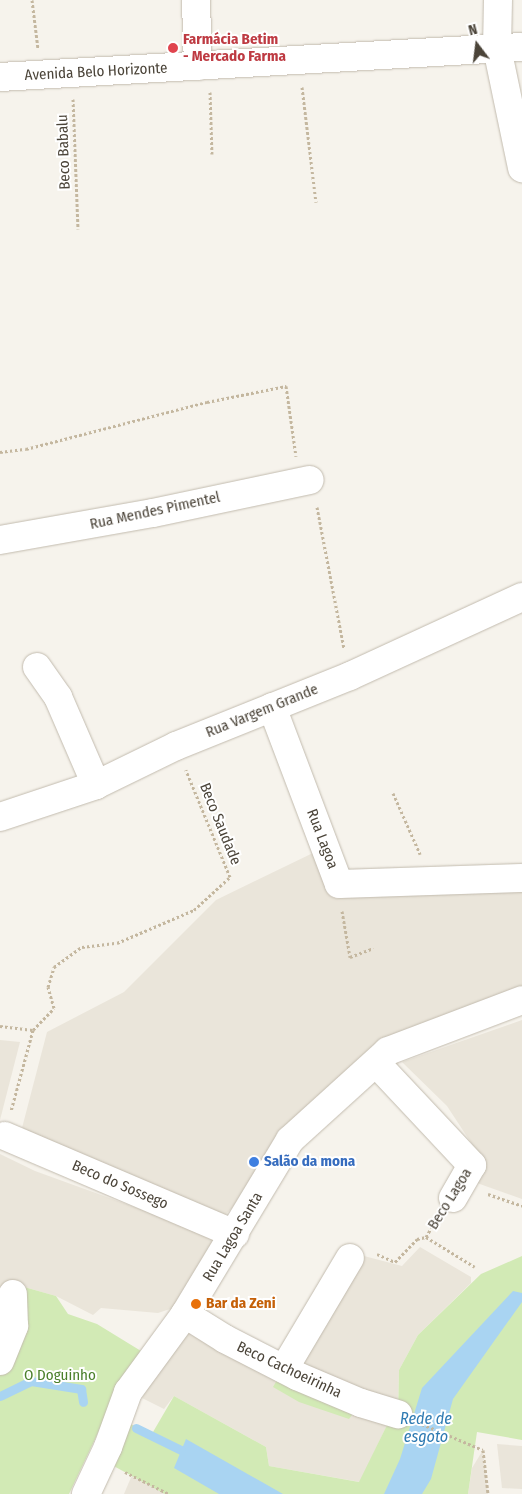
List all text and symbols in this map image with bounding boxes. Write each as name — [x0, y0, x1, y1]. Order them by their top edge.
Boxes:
north arrow — [452, 20, 502, 70]
text: N — [467, 21, 479, 39]
place label: Farmácia Betim - Mercado Farma — [183, 30, 286, 65]
marker: Farmácia Betim - Mercado Farma — [167, 42, 179, 54]
street label: Avenida Belo Horizonte — [24, 59, 168, 85]
street label: Beco Babalu — [54, 114, 74, 190]
street label: Rua Mendes Pimentel — [88, 488, 222, 534]
street label: Rua Vargem Grande — [203, 680, 321, 742]
street label: Beco Saudade — [195, 780, 245, 868]
street label: Rua Lagoa — [302, 807, 342, 871]
place label: Salão da mona — [264, 1153, 355, 1171]
marker: Salão da mona — [248, 1156, 260, 1168]
street label: Beco do Sossego — [69, 1157, 171, 1213]
street label: Beco Lagoa — [424, 1165, 476, 1233]
street label: Rua Lagoa Santa — [199, 1189, 267, 1285]
place label: Bar da Zeni — [206, 1295, 276, 1313]
marker: Bar da Zeni — [190, 1298, 202, 1310]
street label: Beco Cachoeirinha — [234, 1338, 344, 1402]
park label: O Doguinho — [24, 1367, 96, 1385]
water label: Rede de esgoto — [400, 1409, 452, 1447]

